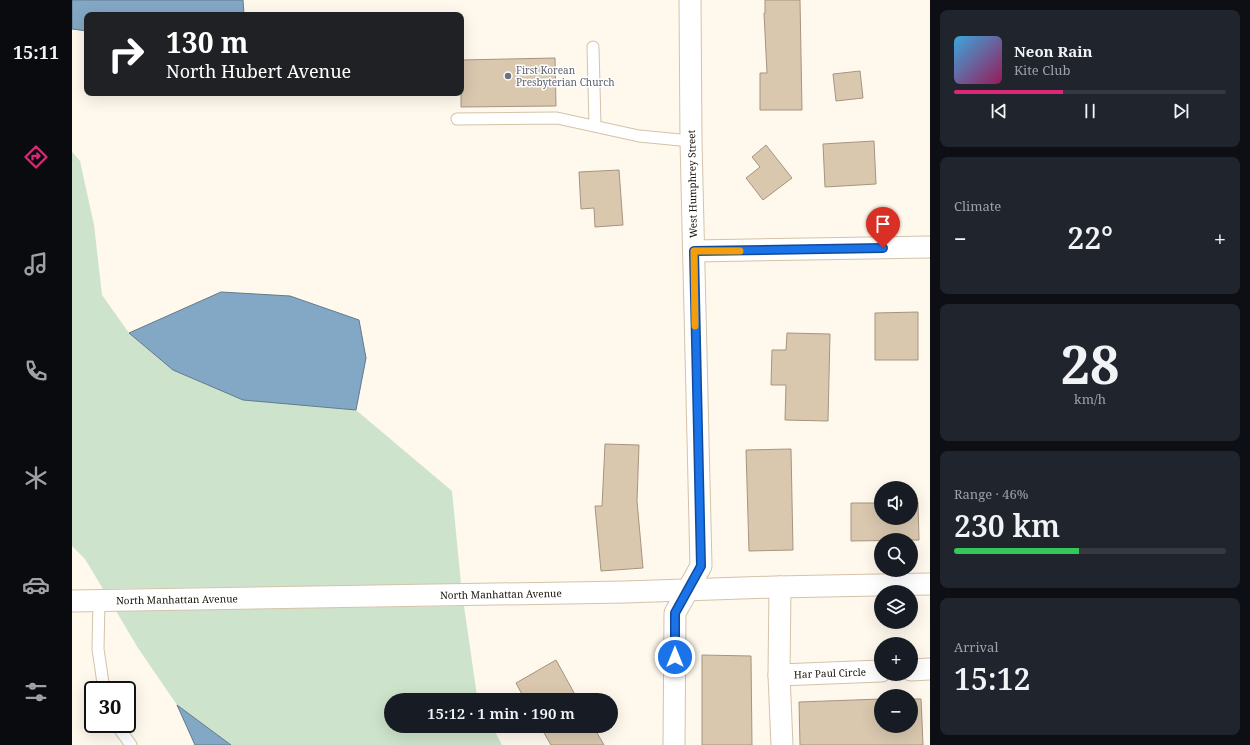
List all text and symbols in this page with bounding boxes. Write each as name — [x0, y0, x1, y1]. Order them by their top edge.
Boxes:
text: 130 m — [166, 23, 248, 61]
icon: right — [100, 28, 152, 80]
text: 15:11 — [13, 40, 59, 64]
text: Neon Rain — [1014, 41, 1092, 61]
text: North Hubert Avenue — [166, 59, 351, 83]
text: Kite Club — [1014, 61, 1070, 79]
place label: First Korean Presbyterian Church — [516, 63, 615, 89]
marker: First Korean Presbyterian Church — [503, 71, 513, 81]
icon: previous — [988, 100, 1010, 122]
icon: pause — [1079, 100, 1101, 122]
icon: next — [1170, 100, 1192, 122]
street label: West Humphrey Street — [684, 129, 700, 238]
icon: directions — [22, 143, 50, 171]
text: Climate — [954, 197, 1001, 215]
pin — [866, 207, 900, 248]
icon: arrive — [872, 213, 894, 235]
text: 22° — [1067, 217, 1113, 258]
text: − — [954, 223, 967, 253]
text: + — [1214, 223, 1226, 253]
icon: music — [22, 250, 50, 278]
text: 28 — [1061, 328, 1119, 399]
icon: phone — [22, 357, 50, 385]
text: km/h — [1074, 390, 1106, 408]
icon: climate — [22, 464, 50, 492]
map controls — [874, 481, 918, 733]
button: sound — [874, 481, 918, 525]
text: Range · 46% — [954, 485, 1028, 503]
text: 230 km — [954, 505, 1060, 546]
button: search — [874, 533, 918, 577]
icon: car — [22, 571, 50, 599]
button: layers — [874, 585, 918, 629]
street label: North Manhattan Avenue — [440, 586, 562, 602]
street label: North Manhattan Avenue — [116, 591, 238, 607]
position arrow — [654, 636, 696, 678]
button: + — [874, 637, 918, 681]
text: Arrival — [954, 638, 998, 656]
text: 15:12 — [954, 658, 1030, 699]
street label: Har Paul Circle — [794, 665, 866, 681]
icon: filters — [22, 678, 50, 706]
speed limit sign: 30 — [84, 681, 136, 733]
button: − — [874, 689, 918, 733]
text: 15:12 · 1 min · 190 m — [427, 703, 575, 723]

